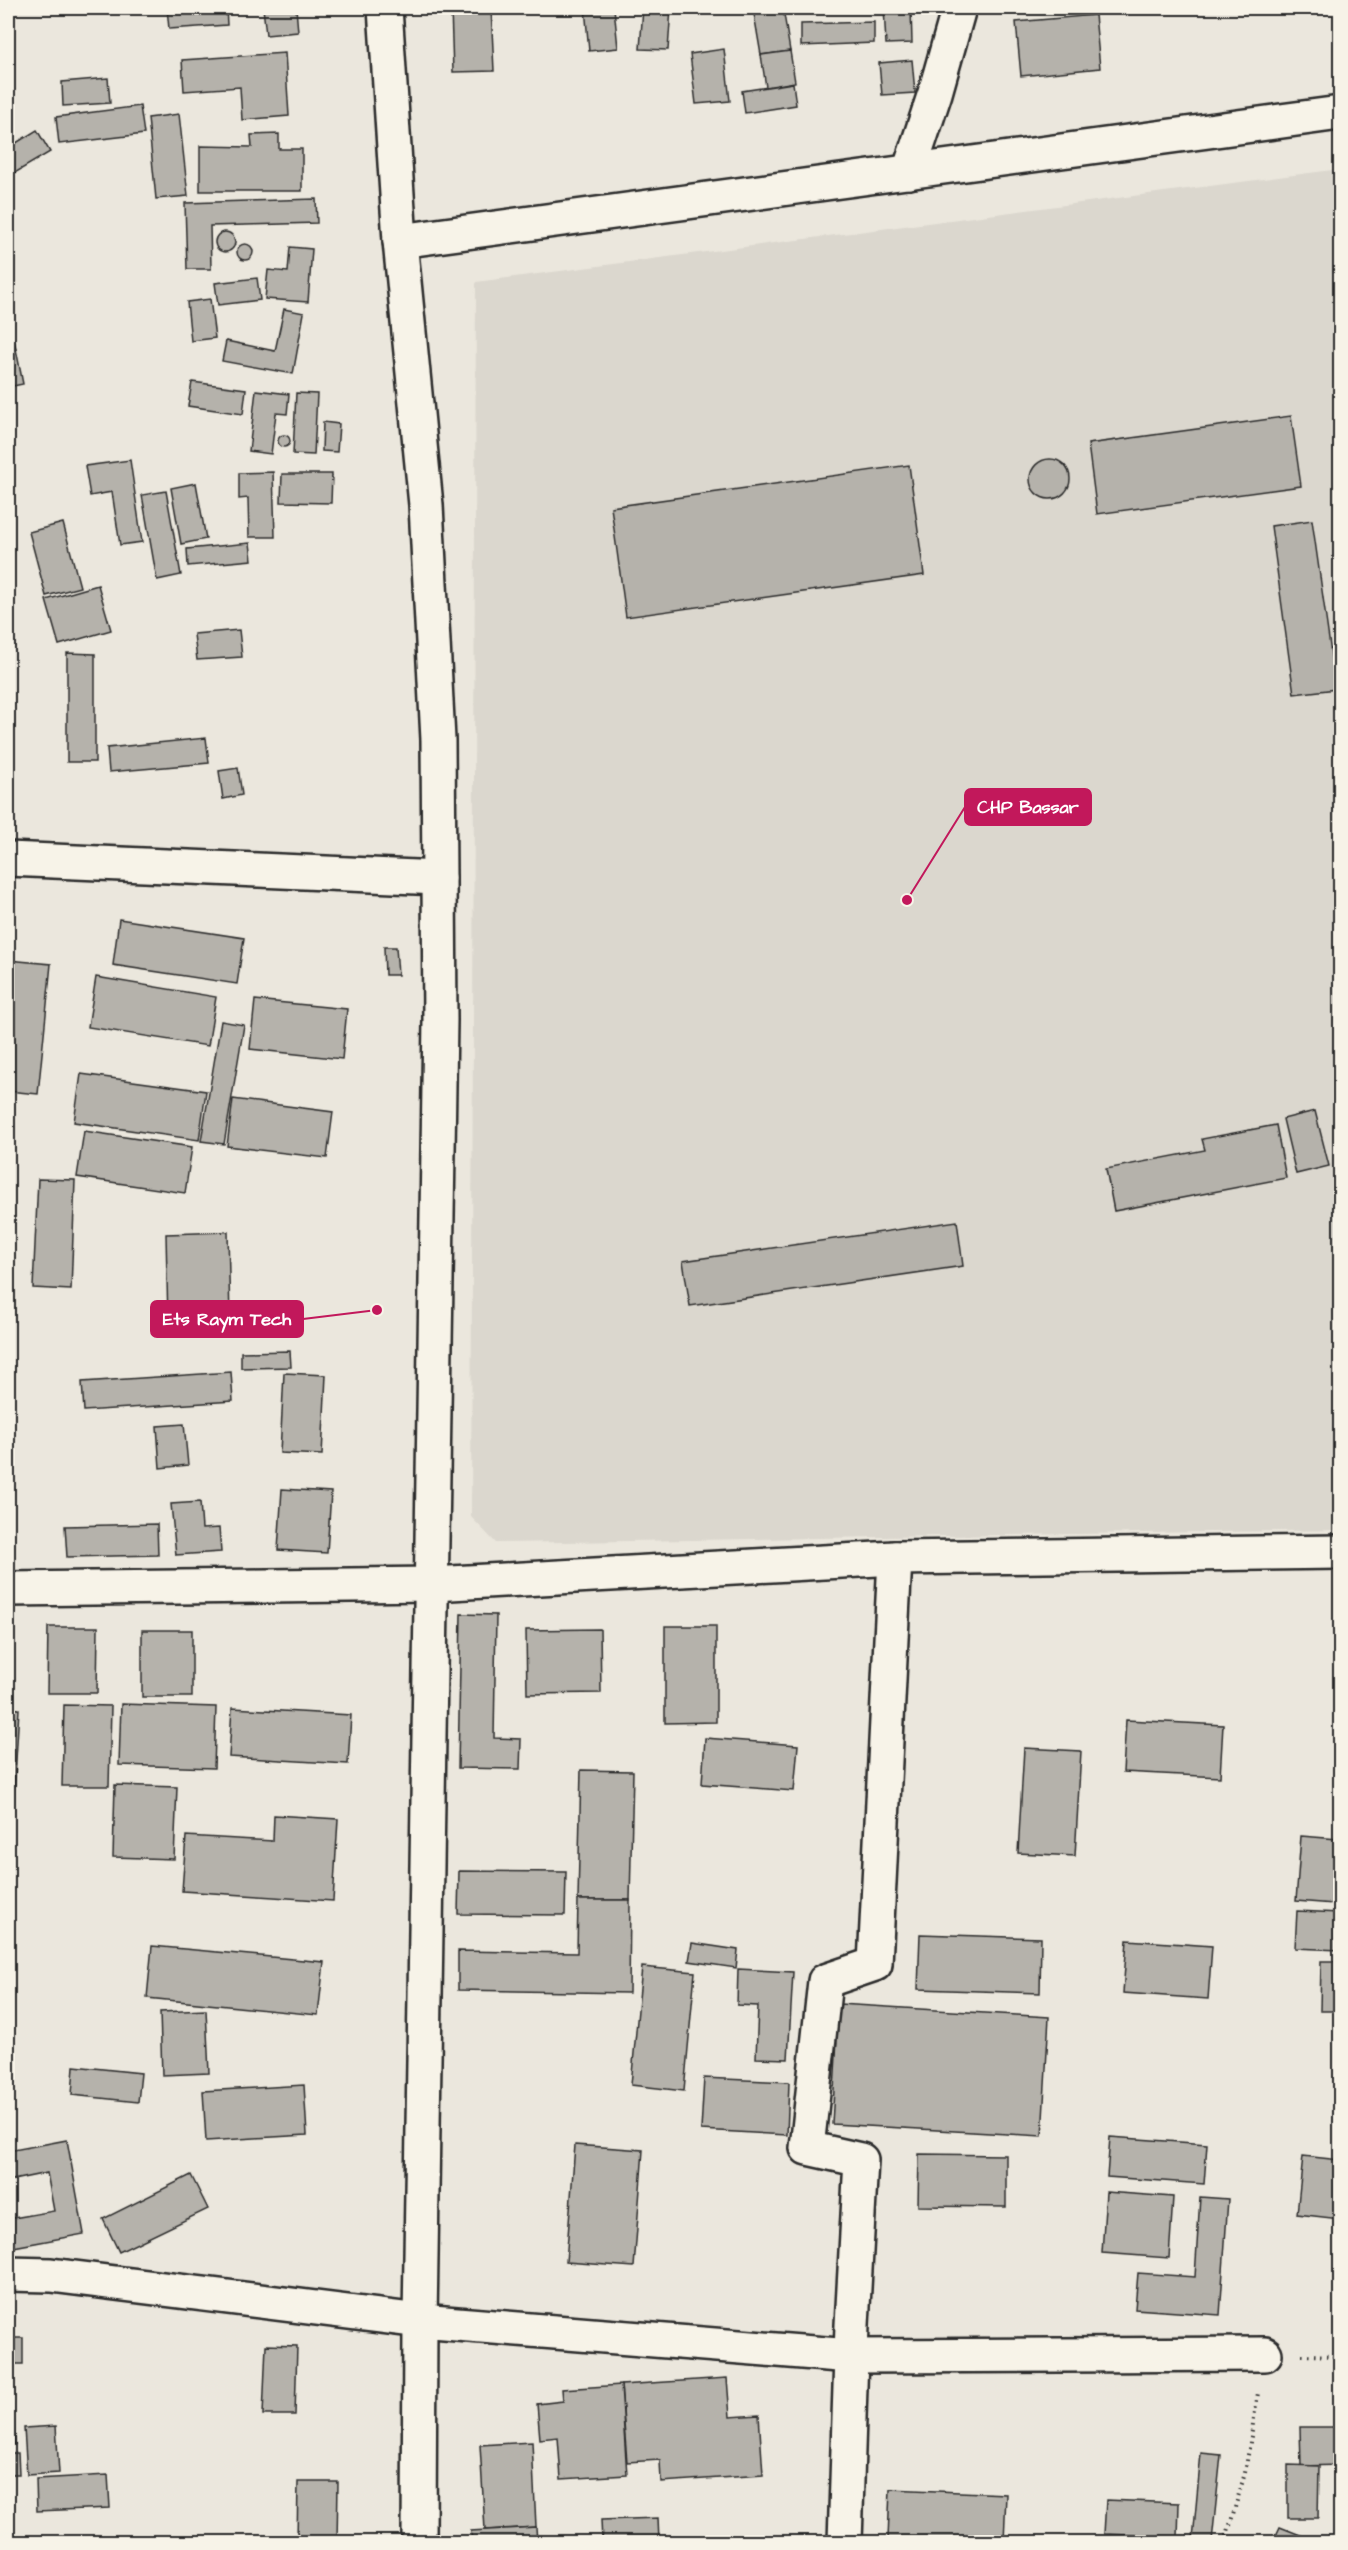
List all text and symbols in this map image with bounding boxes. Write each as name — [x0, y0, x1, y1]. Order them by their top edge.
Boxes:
callout: CHP Bassar — [965, 789, 1091, 825]
text: CHP Bassar — [977, 795, 1079, 820]
callout: Ets Raym Tech — [151, 1301, 303, 1337]
text: Ets Raym Tech — [163, 1307, 292, 1333]

